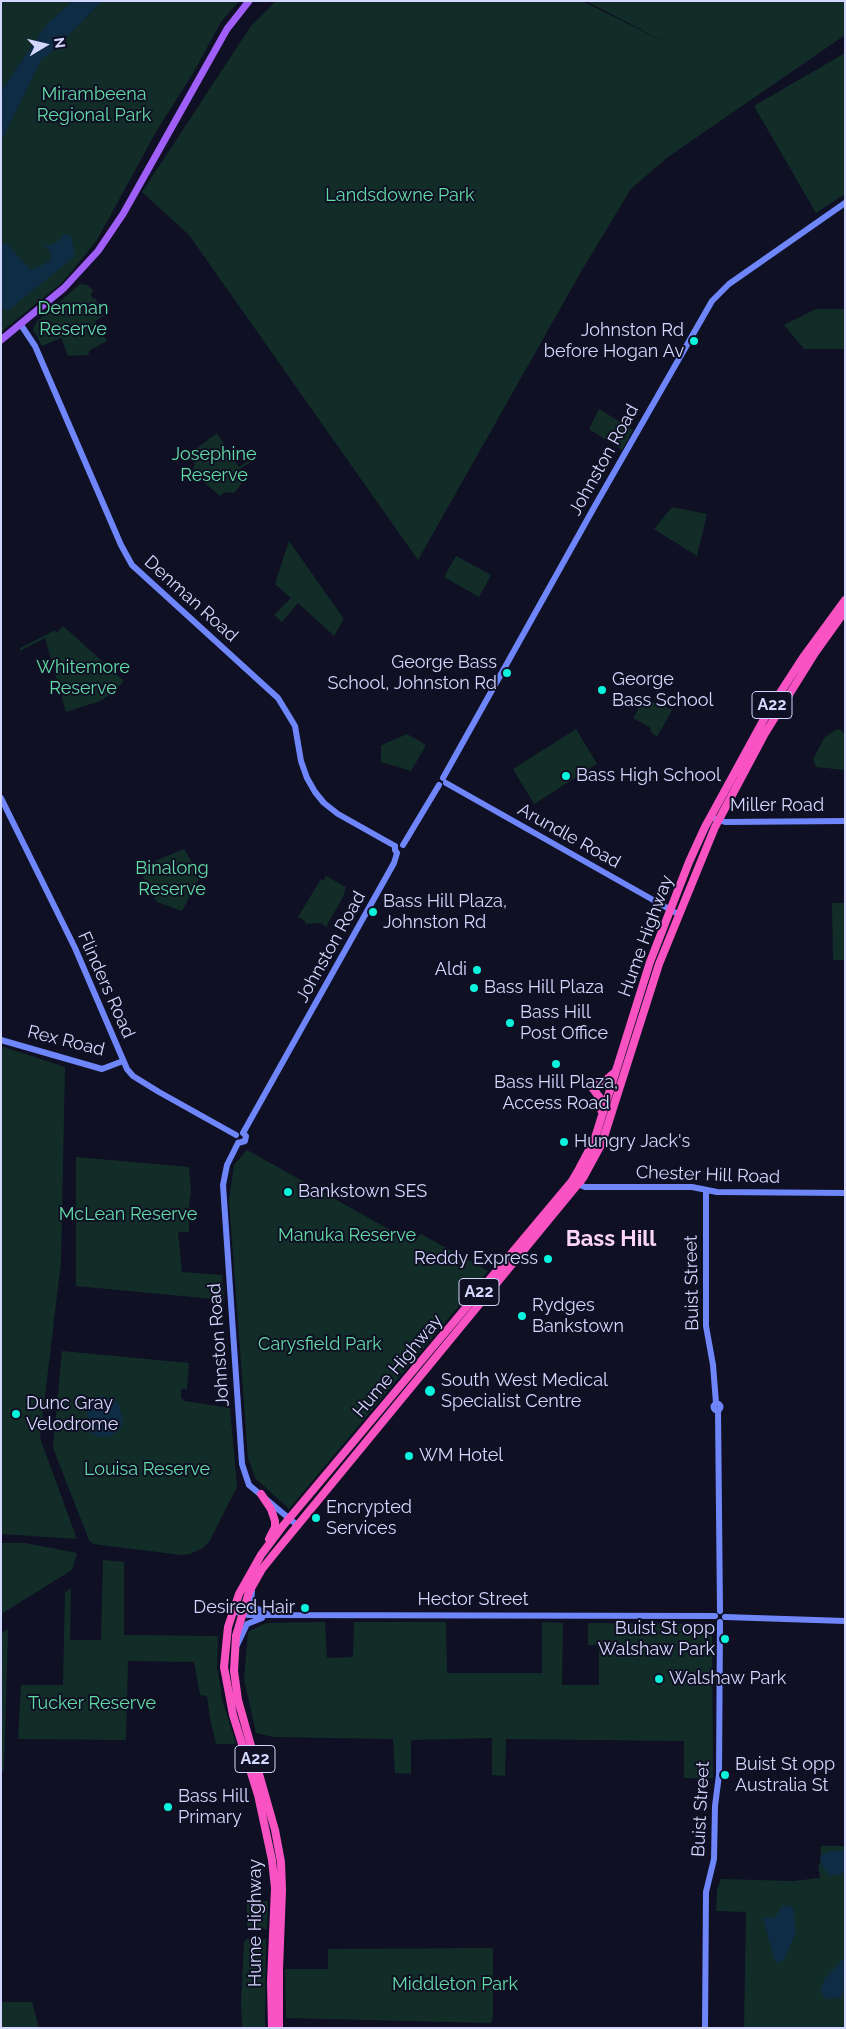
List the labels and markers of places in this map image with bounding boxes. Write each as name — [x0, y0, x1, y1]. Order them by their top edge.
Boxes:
place label: Johnston Rd before Hogan Av — [544, 320, 684, 362]
marker: Johnston Rd before Hogan Av — [688, 335, 700, 347]
place label: George Bass School, Johnston Rd — [328, 652, 497, 694]
marker: George Bass School, Johnston Rd — [501, 667, 513, 679]
place label: George Bass School — [612, 669, 713, 712]
marker: George Bass School — [596, 684, 608, 696]
place label: Bass High School — [576, 765, 721, 787]
marker: Bass High School — [560, 770, 572, 782]
place label: Bass Hill Plaza, Johnston Rd — [383, 891, 507, 934]
marker: Bass Hill Plaza, Johnston Rd — [367, 906, 379, 918]
place label: Aldi — [435, 959, 467, 981]
marker: Aldi — [471, 964, 483, 976]
place label: Bass Hill Plaza — [484, 977, 604, 999]
marker: Bass Hill Plaza — [468, 982, 480, 994]
place label: Bass Hill Post Office — [520, 1002, 608, 1044]
marker: Bass Hill Post Office — [504, 1017, 516, 1029]
marker: Bass Hill Plaza, Access Road — [550, 1058, 562, 1070]
place label: Bass Hill Plaza, Access Road — [494, 1072, 618, 1114]
place label: Hungry Jack's — [574, 1131, 690, 1153]
marker: Hungry Jack's — [558, 1136, 570, 1148]
place label: Bankstown SES — [298, 1181, 427, 1203]
marker: Bankstown SES — [282, 1186, 294, 1198]
place label: Reddy Express — [414, 1248, 538, 1270]
marker: Reddy Express — [542, 1253, 554, 1265]
place label: Rydges Bankstown — [532, 1295, 624, 1338]
marker: Rydges Bankstown — [516, 1310, 528, 1322]
place label: South West Medical Specialist Centre — [441, 1370, 608, 1412]
marker: South West Medical Specialist Centre — [423, 1384, 437, 1398]
place label: Dunc Gray Velodrome — [26, 1393, 118, 1436]
marker: Dunc Gray Velodrome — [10, 1408, 22, 1420]
place label: WM Hotel — [419, 1445, 503, 1467]
marker: WM Hotel — [403, 1450, 415, 1462]
place label: Encrypted Services — [326, 1497, 412, 1540]
marker: Encrypted Services — [310, 1512, 322, 1524]
place label: Desired Hair — [193, 1597, 295, 1619]
marker: Desired Hair — [299, 1602, 311, 1614]
place label: Buist St opp Walshaw Park — [598, 1618, 715, 1660]
marker: Buist St opp Walshaw Park — [719, 1633, 731, 1645]
place label: Walshaw Park — [669, 1668, 786, 1690]
marker: Walshaw Park — [653, 1673, 665, 1685]
place label: Buist St opp Australia St — [735, 1754, 835, 1796]
marker: Buist St opp Australia St — [719, 1769, 731, 1781]
place label: Bass Hill Primary — [178, 1786, 249, 1828]
marker: Bass Hill Primary — [162, 1801, 174, 1813]

